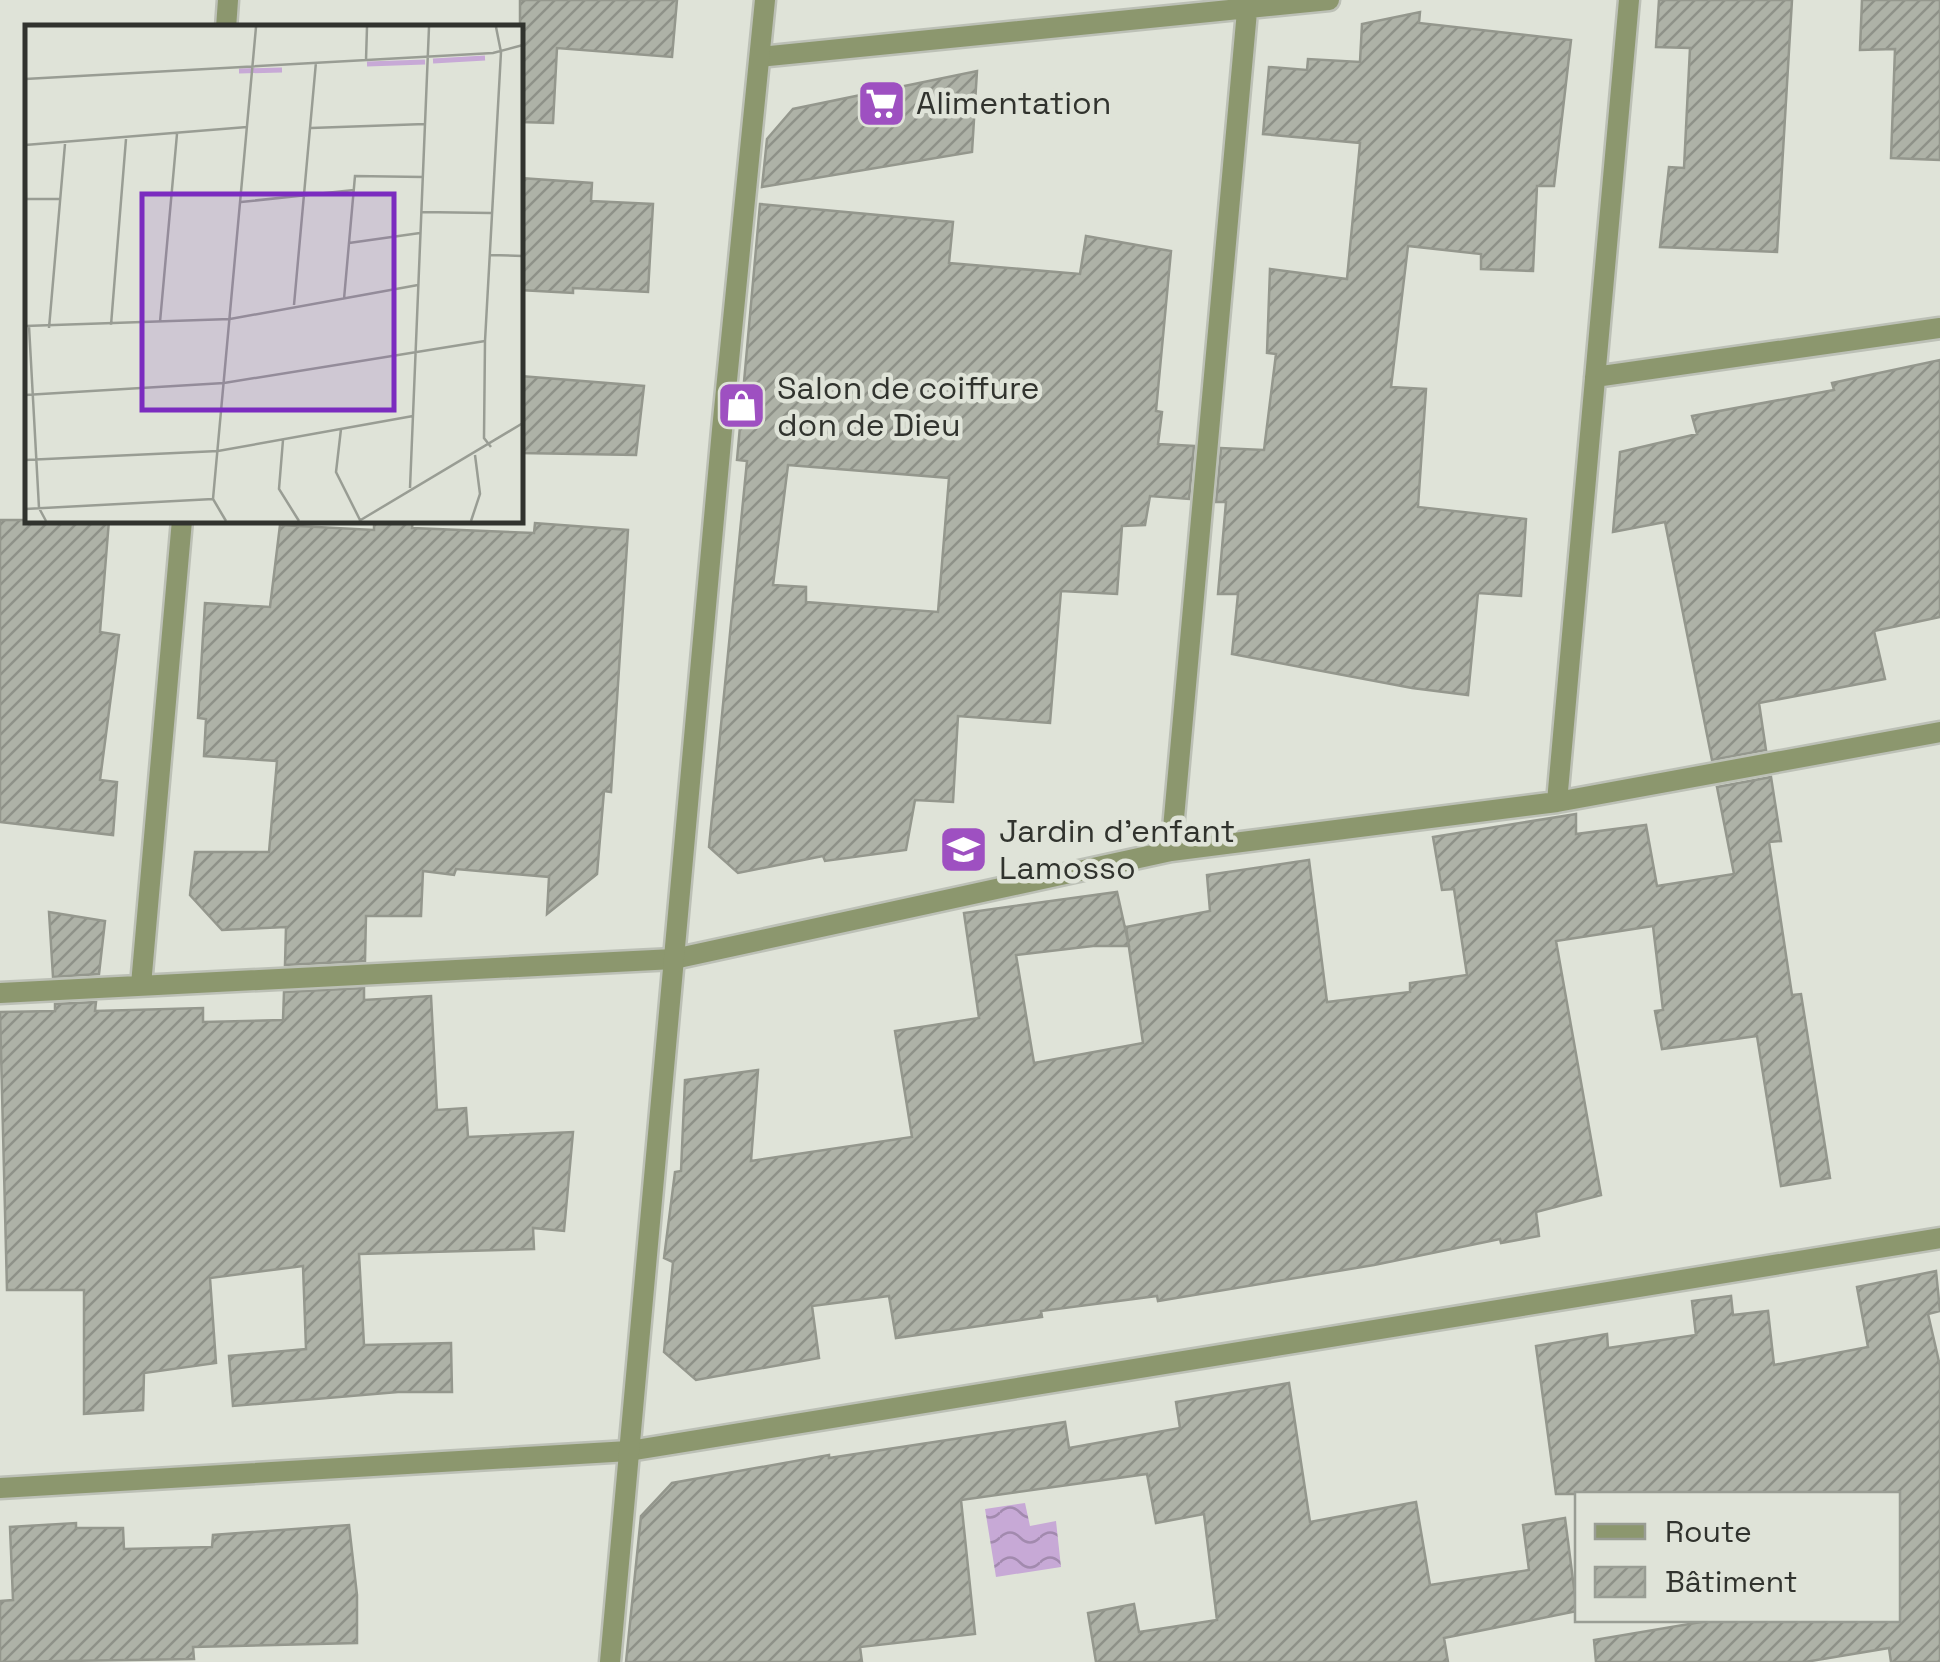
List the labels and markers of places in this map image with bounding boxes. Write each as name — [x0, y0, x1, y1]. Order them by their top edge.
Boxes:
supermarket icon: Alimentation — [855, 77, 907, 129]
place label: Alimentation — [916, 83, 1111, 123]
place label: Salon de coiffure don de Dieu — [777, 368, 1039, 445]
shop icon: Salon de coiffure don de Dieu — [716, 380, 768, 432]
place label: Jardin d'enfant Lamosso — [999, 811, 1235, 888]
school or university icon: Jardin d'enfant Lamosso — [938, 823, 990, 875]

